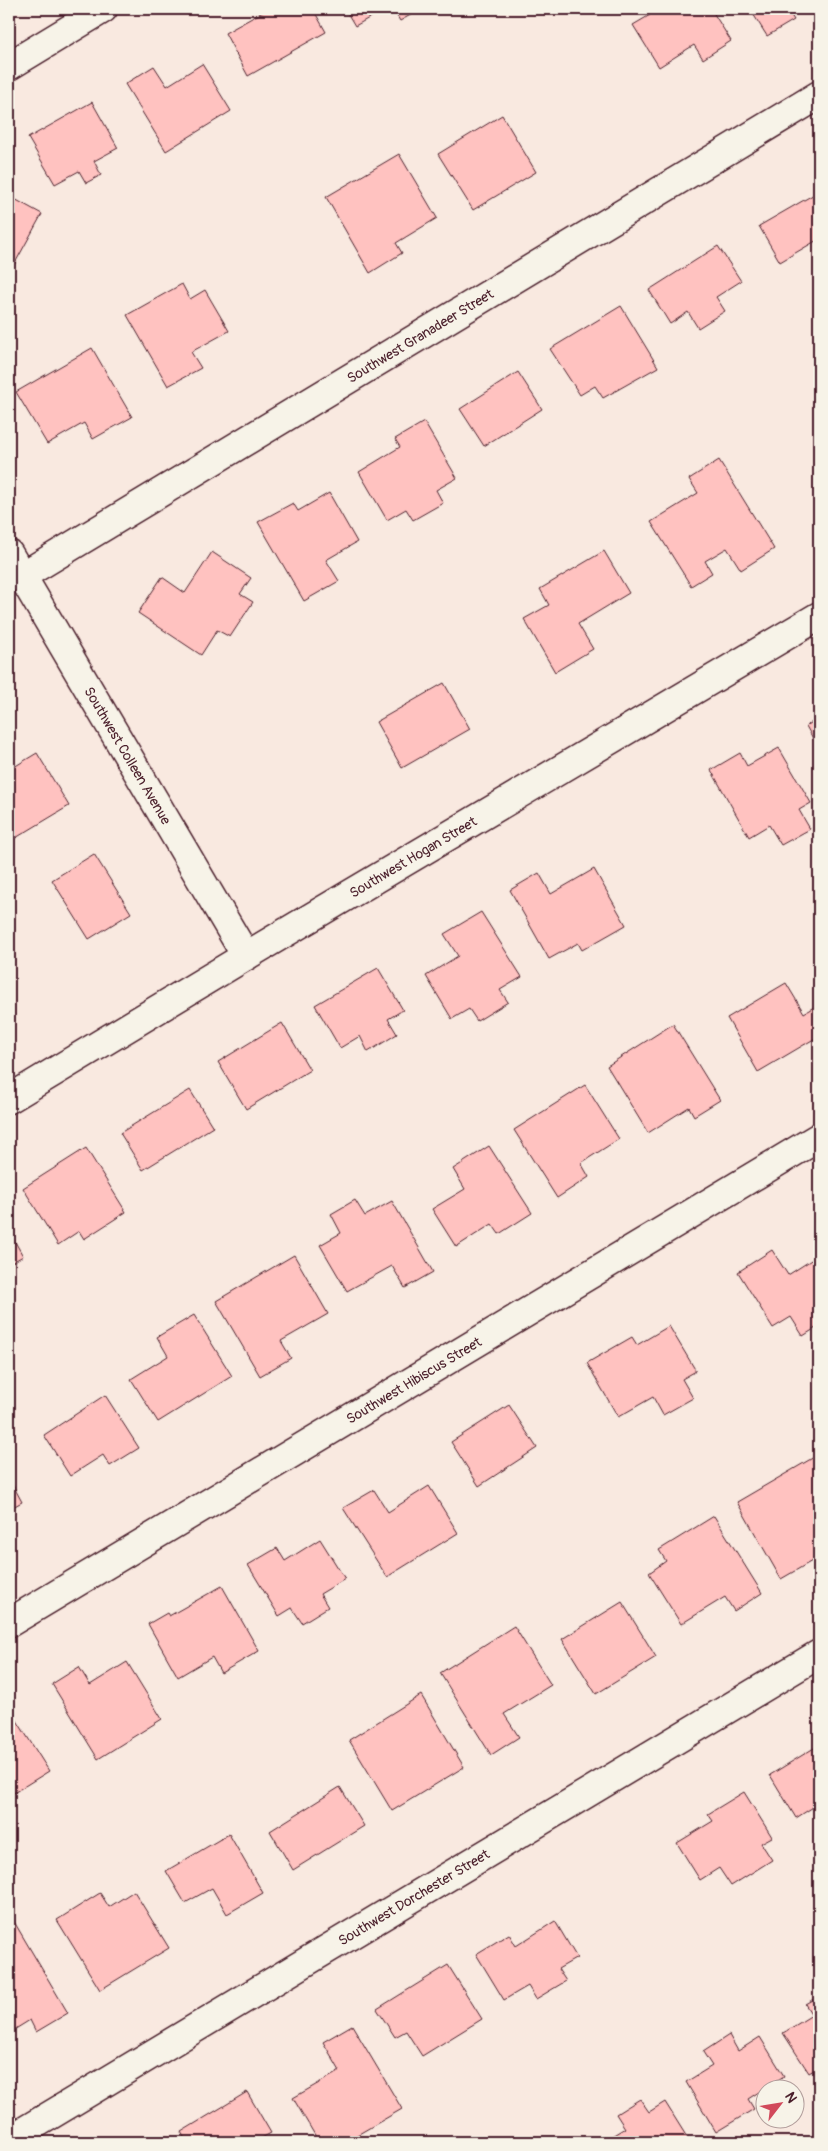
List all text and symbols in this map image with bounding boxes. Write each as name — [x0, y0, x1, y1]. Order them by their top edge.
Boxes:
street label: Southwest Granadeer Street — [344, 285, 497, 387]
street label: Southwest Colleen Avenue — [80, 684, 175, 828]
street label: Southwest Hogan Street — [347, 813, 480, 902]
street label: Southwest Hibiscus Street — [343, 1333, 485, 1428]
street label: Southwest Dorchester Street — [335, 1846, 493, 1949]
north arrow — [756, 2078, 806, 2128]
text: N — [781, 2089, 800, 2106]

